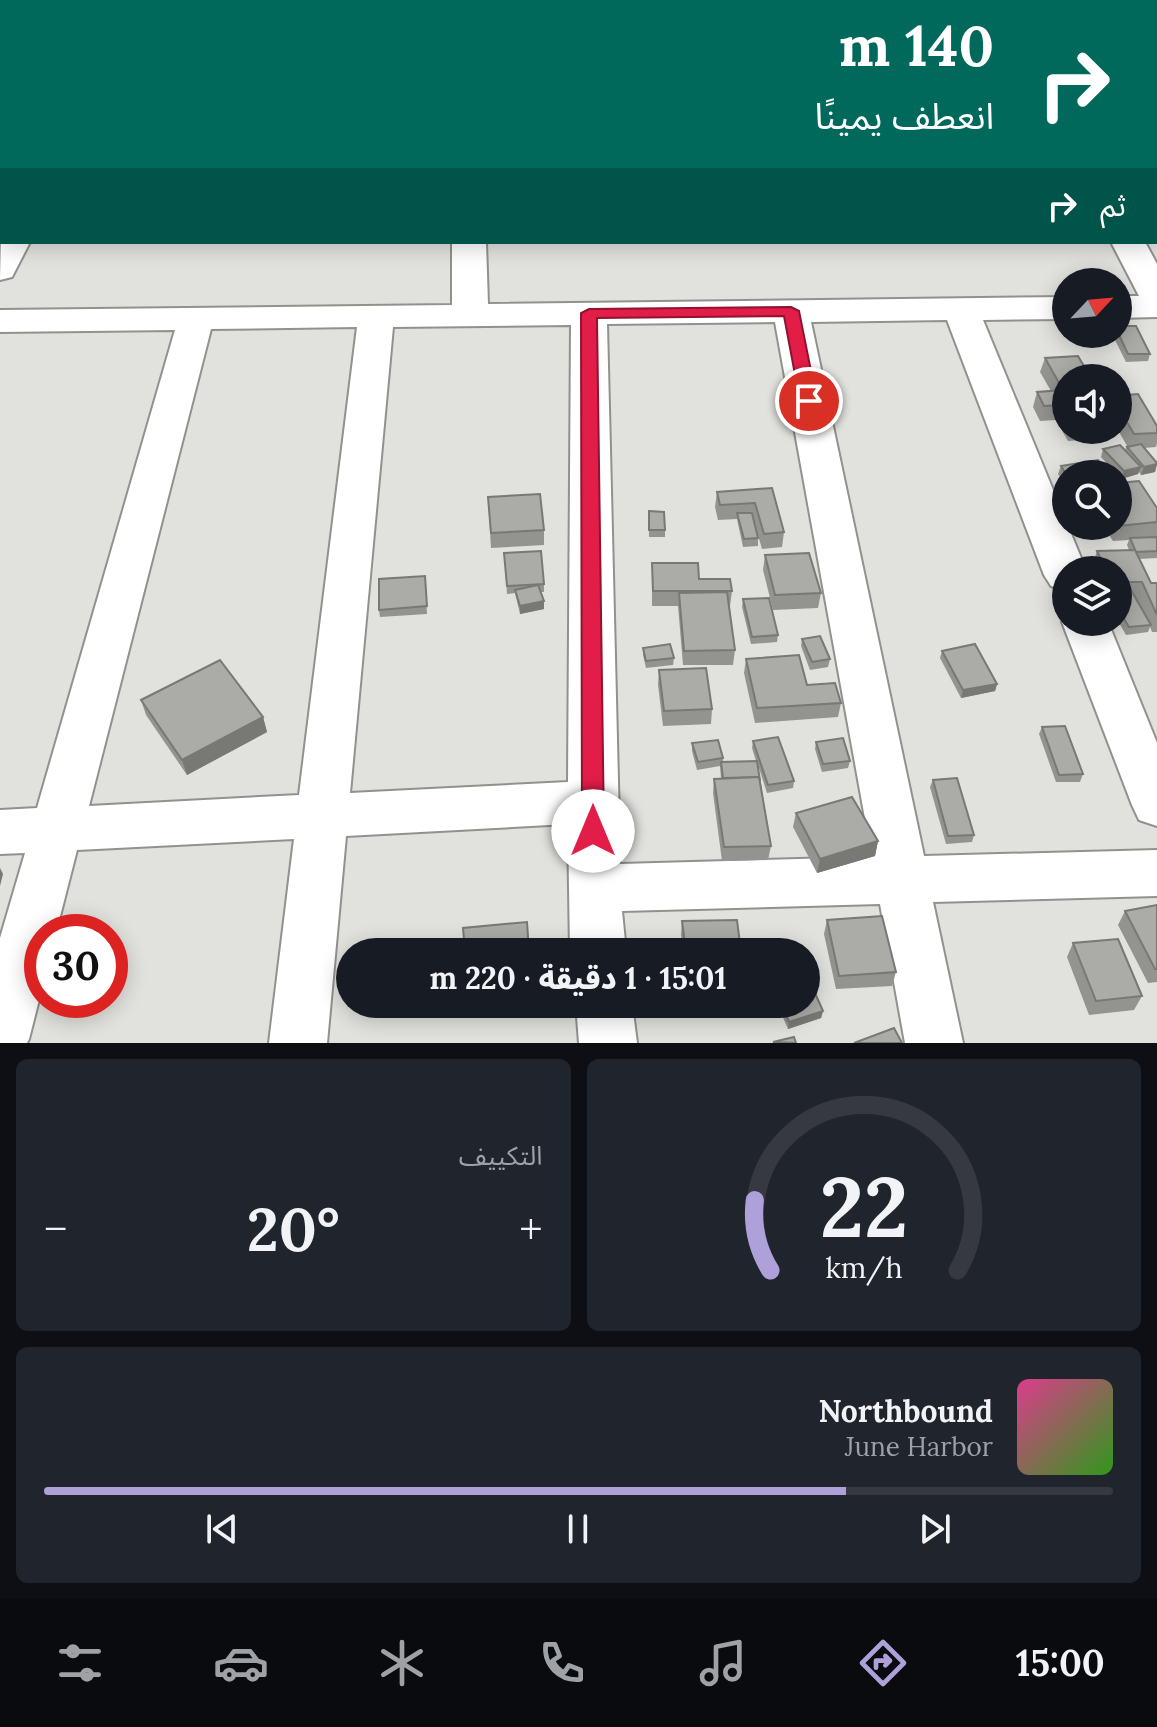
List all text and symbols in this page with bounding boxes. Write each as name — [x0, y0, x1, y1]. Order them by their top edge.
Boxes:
text: 140 m — [839, 10, 994, 81]
icon: right — [1022, 32, 1126, 136]
text: انعطف يمينًا — [815, 93, 994, 139]
icon: right — [1040, 184, 1084, 228]
text: ثم — [1100, 186, 1126, 224]
north arrow — [1052, 268, 1132, 348]
map controls — [1052, 268, 1132, 636]
button: sound — [1052, 364, 1132, 444]
pin — [775, 367, 843, 435]
icon: arrive — [787, 379, 831, 423]
button: search — [1052, 460, 1132, 540]
button: layers — [1052, 556, 1132, 636]
position arrow — [551, 789, 635, 873]
speed limit sign: 30 — [24, 914, 128, 1018]
text: 15:01 · 1 دقيقة · 220 m — [429, 959, 727, 997]
text: التكييف — [459, 1139, 543, 1172]
text: 22 — [819, 1153, 908, 1260]
text: 20° — [247, 1191, 340, 1267]
text: − — [44, 1201, 67, 1257]
text: + — [519, 1201, 543, 1257]
text: km/h — [825, 1249, 902, 1286]
text: Northbound — [818, 1392, 993, 1430]
text: June Harbor — [845, 1430, 993, 1463]
icon: previous — [200, 1507, 244, 1551]
icon: pause — [556, 1507, 600, 1551]
icon: next — [913, 1507, 957, 1551]
icon: filters — [52, 1635, 108, 1691]
icon: car — [213, 1635, 269, 1691]
icon: climate — [374, 1635, 430, 1691]
icon: phone — [534, 1635, 590, 1691]
icon: music — [695, 1635, 751, 1691]
icon: directions — [855, 1635, 911, 1691]
text: 15:00 — [1016, 1640, 1105, 1686]

